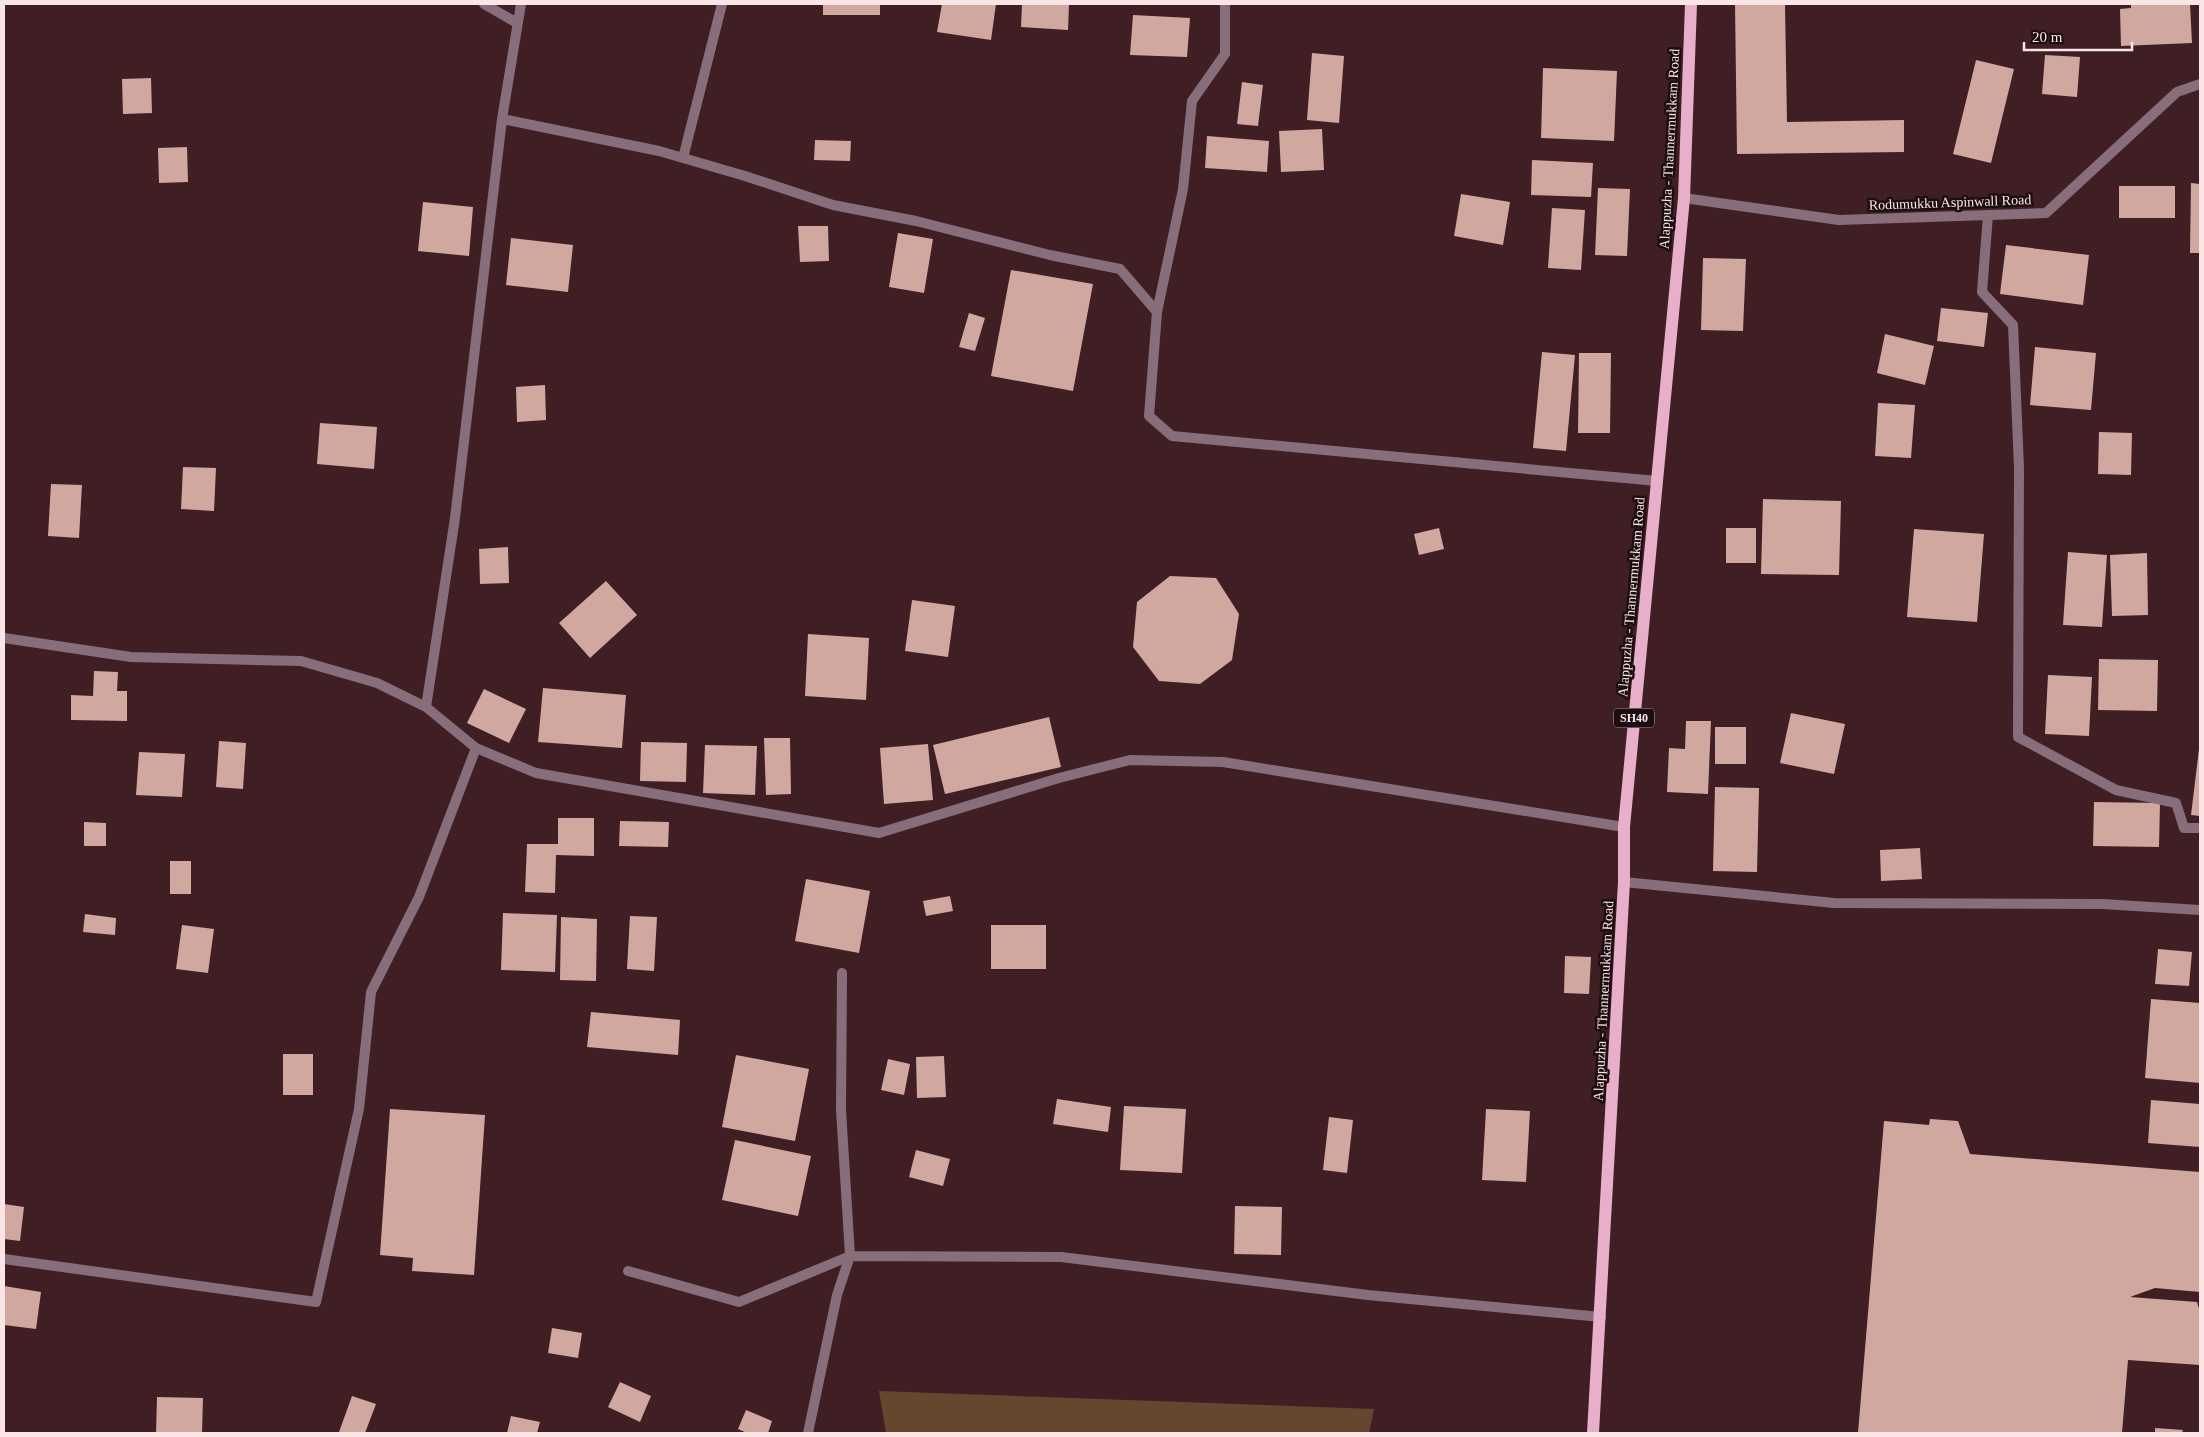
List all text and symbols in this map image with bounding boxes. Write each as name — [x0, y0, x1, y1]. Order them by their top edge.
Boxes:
scale bar — [2024, 20, 2132, 52]
text: 20 m — [2032, 29, 2063, 45]
street label: Alappuzha - Thannermukkam Road — [1657, 48, 1682, 250]
street label: Rodumukku Aspinwall Road — [1869, 192, 2032, 213]
street label: Alappuzha - Thannermukkam Road — [1615, 496, 1648, 698]
road number: SH40 — [1614, 708, 1654, 728]
street label: Alappuzha - Thannermukkam Road — [1591, 900, 1616, 1102]

